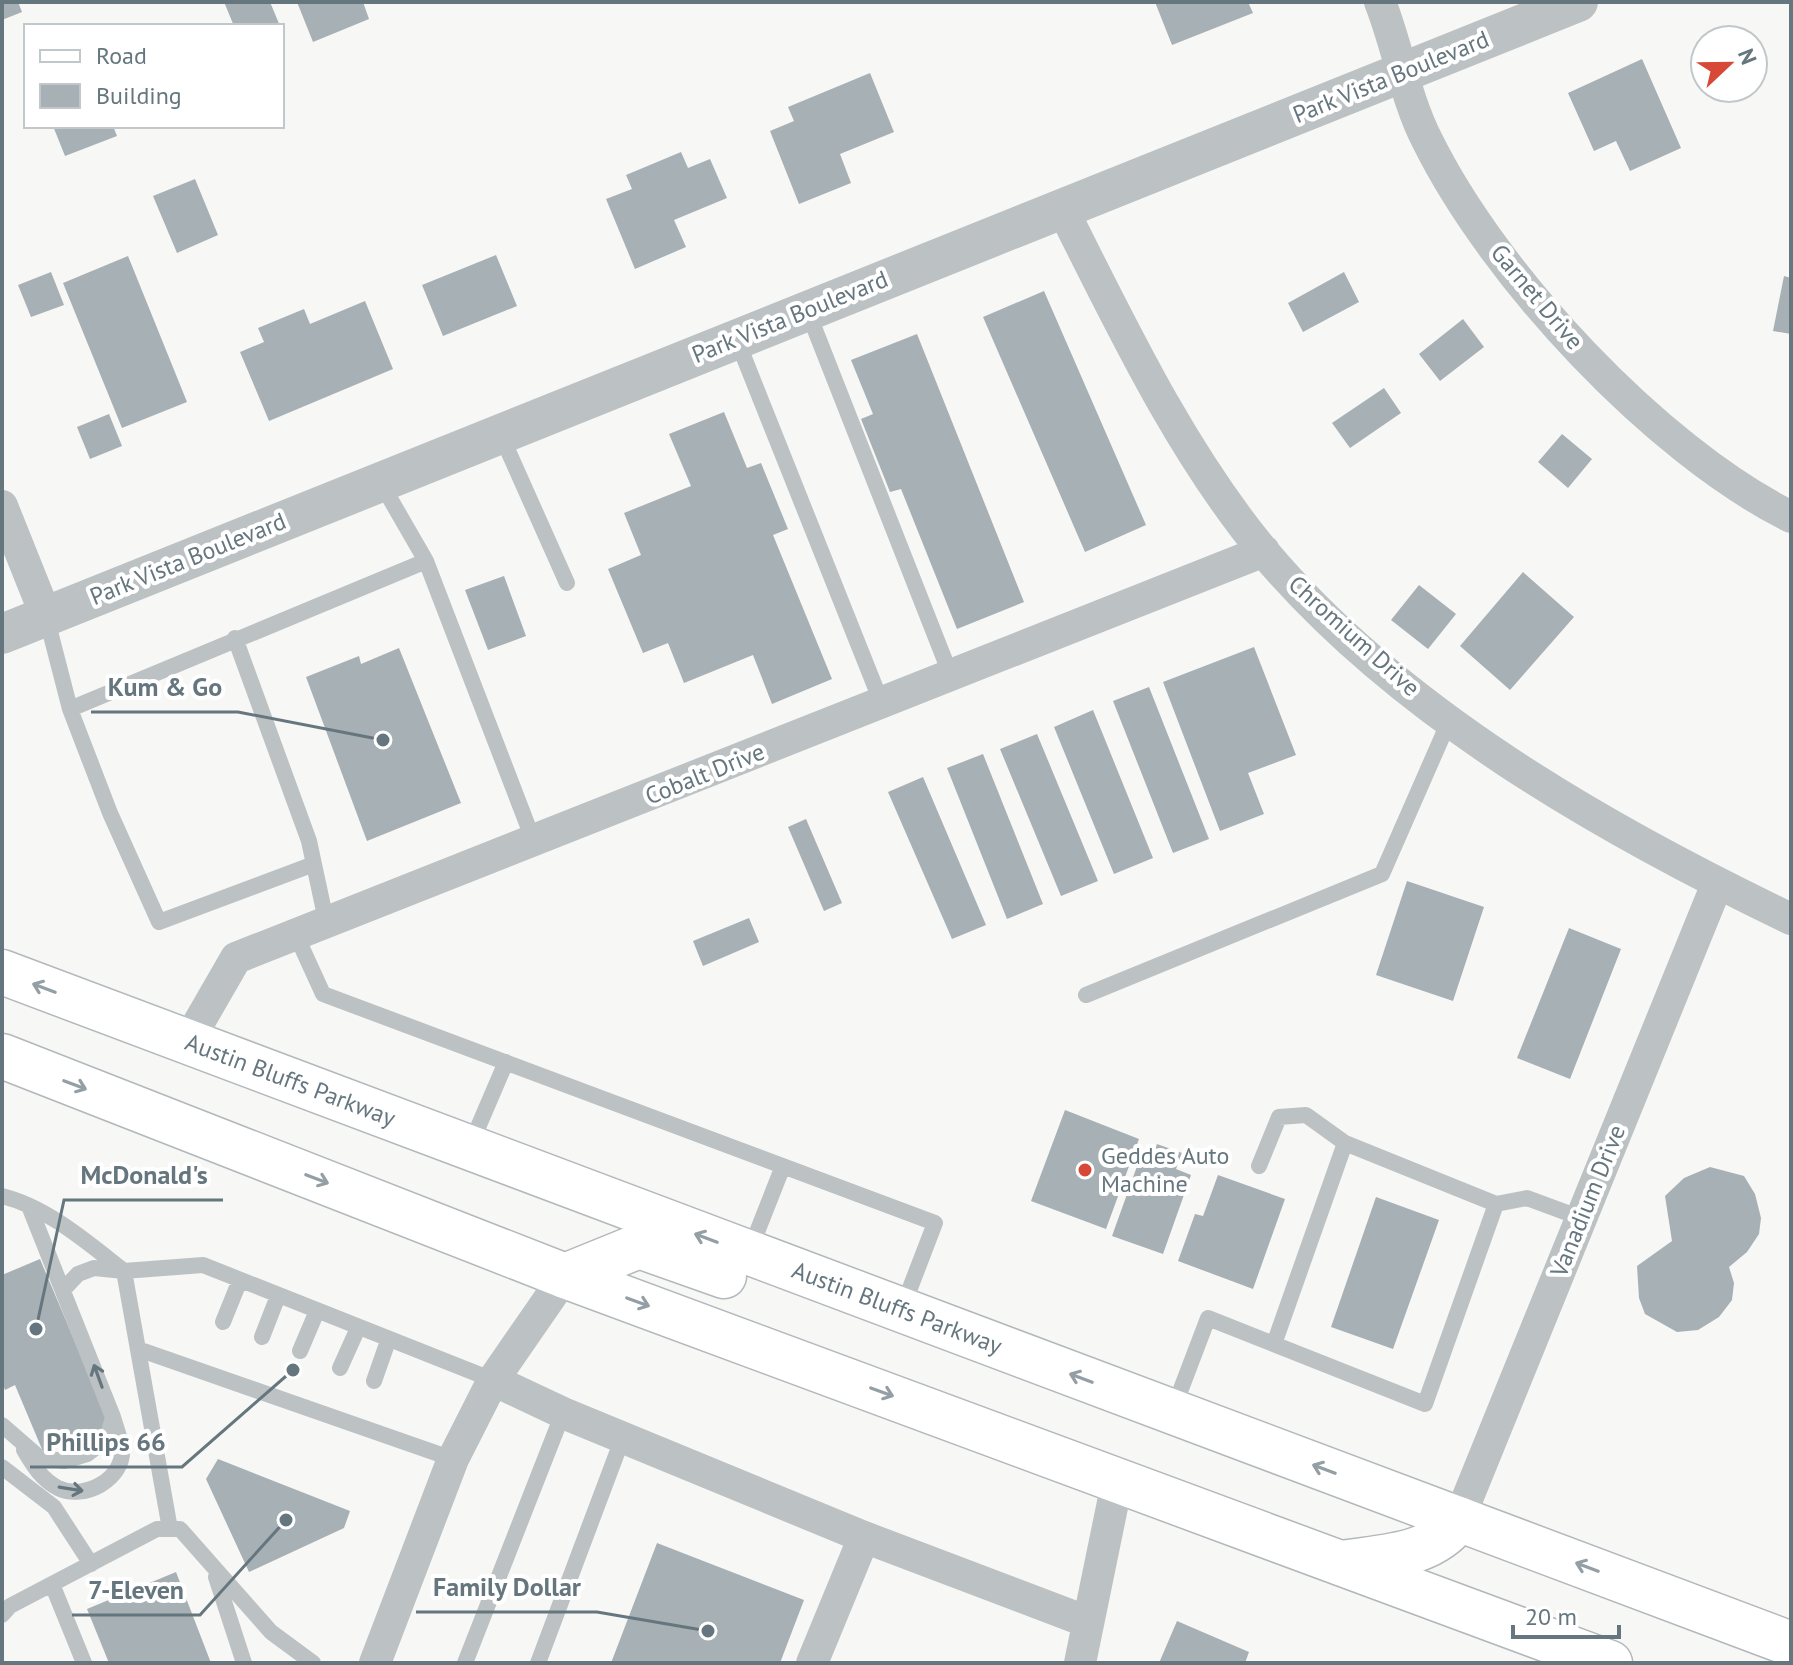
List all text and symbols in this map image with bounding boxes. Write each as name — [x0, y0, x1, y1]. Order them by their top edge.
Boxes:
street label: Park Vista Boulevard — [1288, 23, 1493, 130]
legend — [24, 24, 284, 128]
north arrow — [1689, 24, 1769, 104]
text: Road — [96, 40, 147, 71]
text: N — [1732, 45, 1763, 68]
text: Building — [96, 80, 182, 111]
street label: Garnet Drive — [1484, 238, 1591, 356]
street label: Park Vista Boulevard — [687, 263, 892, 370]
street label: Park Vista Boulevard — [85, 505, 290, 612]
street label: Chromium Drive — [1282, 568, 1427, 703]
callout: Kum & Go — [91, 662, 238, 712]
text: Kum & Go — [108, 670, 222, 703]
street label: Cobalt Drive — [641, 736, 769, 811]
one-way arrow — [32, 980, 56, 994]
street label: Austin Bluffs Parkway — [181, 1026, 400, 1133]
one-way arrow — [62, 1079, 87, 1093]
street label: Vanadium Drive — [1543, 1120, 1632, 1282]
place label: Geddes Auto Machine — [1101, 1140, 1229, 1199]
callout: McDonald's — [64, 1150, 223, 1200]
text: McDonald's — [80, 1158, 208, 1191]
marker: Geddes Auto Machine — [1076, 1161, 1094, 1179]
one-way arrow — [304, 1173, 329, 1187]
one-way arrow — [694, 1229, 719, 1244]
street label: Austin Bluffs Parkway — [788, 1254, 1006, 1361]
one-way arrow — [625, 1296, 650, 1311]
one-way arrow — [90, 1364, 105, 1389]
one-way arrow — [1069, 1370, 1093, 1384]
one-way arrow — [869, 1386, 894, 1400]
callout: Phillips 66 — [30, 1417, 182, 1467]
text: Phillips 66 — [46, 1425, 166, 1458]
one-way arrow — [1312, 1461, 1337, 1475]
one-way arrow — [57, 1483, 83, 1498]
one-way arrow — [1575, 1559, 1600, 1573]
callout: Family Dollar — [416, 1562, 597, 1612]
callout: 7-Eleven — [72, 1565, 200, 1615]
text: Family Dollar — [433, 1570, 582, 1603]
text: 7-Eleven — [88, 1573, 184, 1606]
scale bar — [1513, 1589, 1619, 1639]
text: 20 m — [1525, 1601, 1577, 1632]

